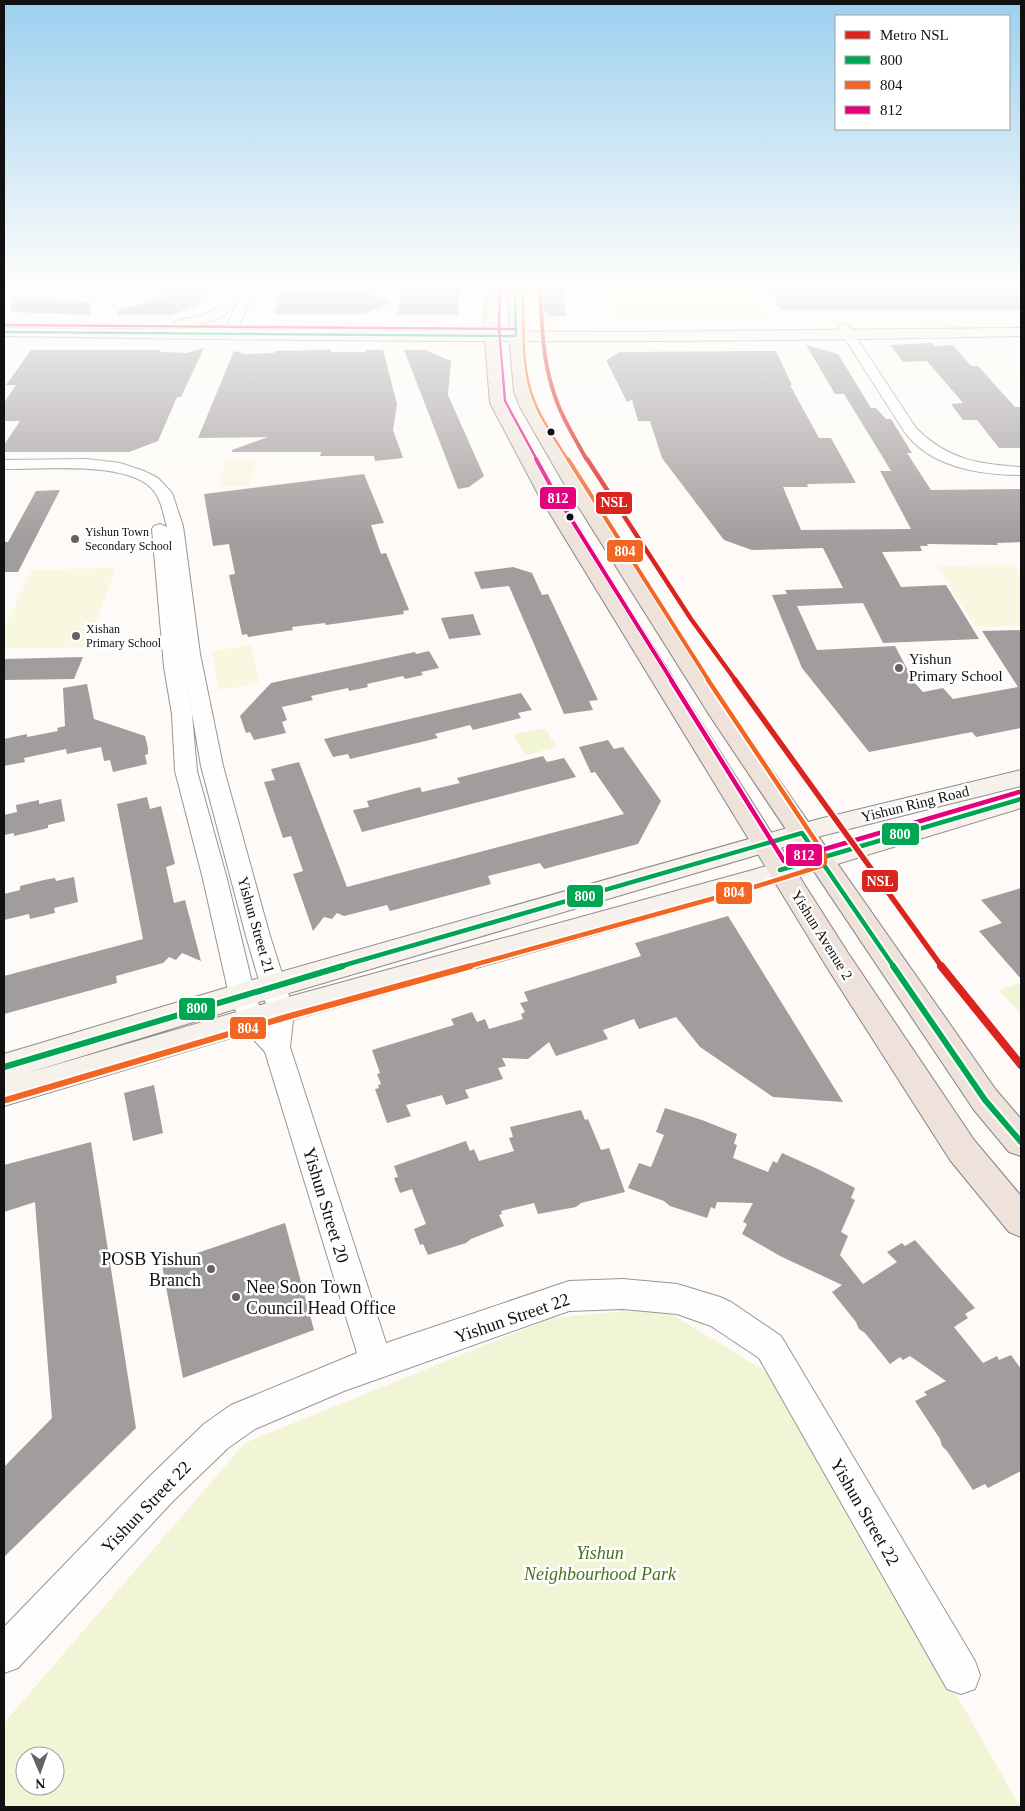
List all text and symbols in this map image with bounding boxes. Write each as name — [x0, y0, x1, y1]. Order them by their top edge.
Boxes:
legend — [835, 15, 1010, 130]
text: Metro NSL — [880, 27, 949, 43]
text: 800 — [880, 52, 903, 68]
text: 804 — [880, 77, 903, 93]
text: 812 — [880, 102, 903, 118]
unlabelled marker — [546, 427, 556, 437]
line badge: 812 — [539, 486, 577, 510]
text: 812 — [548, 491, 569, 506]
line badge: NSL — [595, 491, 633, 515]
text: NSL — [600, 495, 628, 510]
unlabelled marker — [565, 512, 575, 522]
place label: Yishun Town Secondary School — [85, 525, 173, 553]
marker: Yishun Town Secondary School — [69, 533, 81, 545]
line badge: 804 — [606, 539, 644, 563]
text: 804 — [615, 544, 636, 559]
place label: Xishan Primary School — [86, 622, 162, 650]
marker: Xishan Primary School — [70, 630, 82, 642]
place label: Yishun Primary School — [909, 651, 1003, 684]
marker: Yishun Primary School — [893, 662, 905, 674]
street label: Yishun Ring Road — [859, 783, 971, 825]
line badge: 800 — [881, 822, 920, 846]
text: 800 — [890, 827, 911, 842]
line badge: 812 — [785, 843, 823, 867]
text: 812 — [794, 848, 815, 863]
line badge: NSL — [861, 869, 899, 893]
text: NSL — [866, 874, 894, 889]
street label: Yishun Street 21 — [235, 875, 277, 975]
line badge: 804 — [715, 881, 753, 905]
line badge: 800 — [566, 884, 604, 908]
text: 804 — [724, 885, 745, 900]
street label: Yishun Avenue 2 — [788, 887, 856, 983]
text: 800 — [575, 889, 596, 904]
line badge: 800 — [178, 997, 216, 1021]
text: 800 — [187, 1001, 208, 1016]
line badge: 804 — [229, 1016, 267, 1040]
text: 804 — [238, 1021, 259, 1036]
street label: Yishun Street 20 — [299, 1145, 353, 1265]
place label: POSB Yishun Branch — [101, 1249, 201, 1290]
marker: POSB Yishun Branch — [205, 1263, 217, 1275]
place label: Nee Soon Town Council Head Office — [246, 1277, 396, 1318]
street label: Yishun Street 22 — [452, 1289, 572, 1347]
marker: Nee Soon Town Council Head Office — [230, 1291, 242, 1303]
street label: Yishun Street 22 — [826, 1455, 904, 1569]
street label: Yishun Street 22 — [97, 1457, 195, 1557]
park label: Yishun Neighbourhood Park — [523, 1543, 677, 1584]
north arrow — [15, 1746, 65, 1796]
text: N — [35, 1776, 46, 1791]

